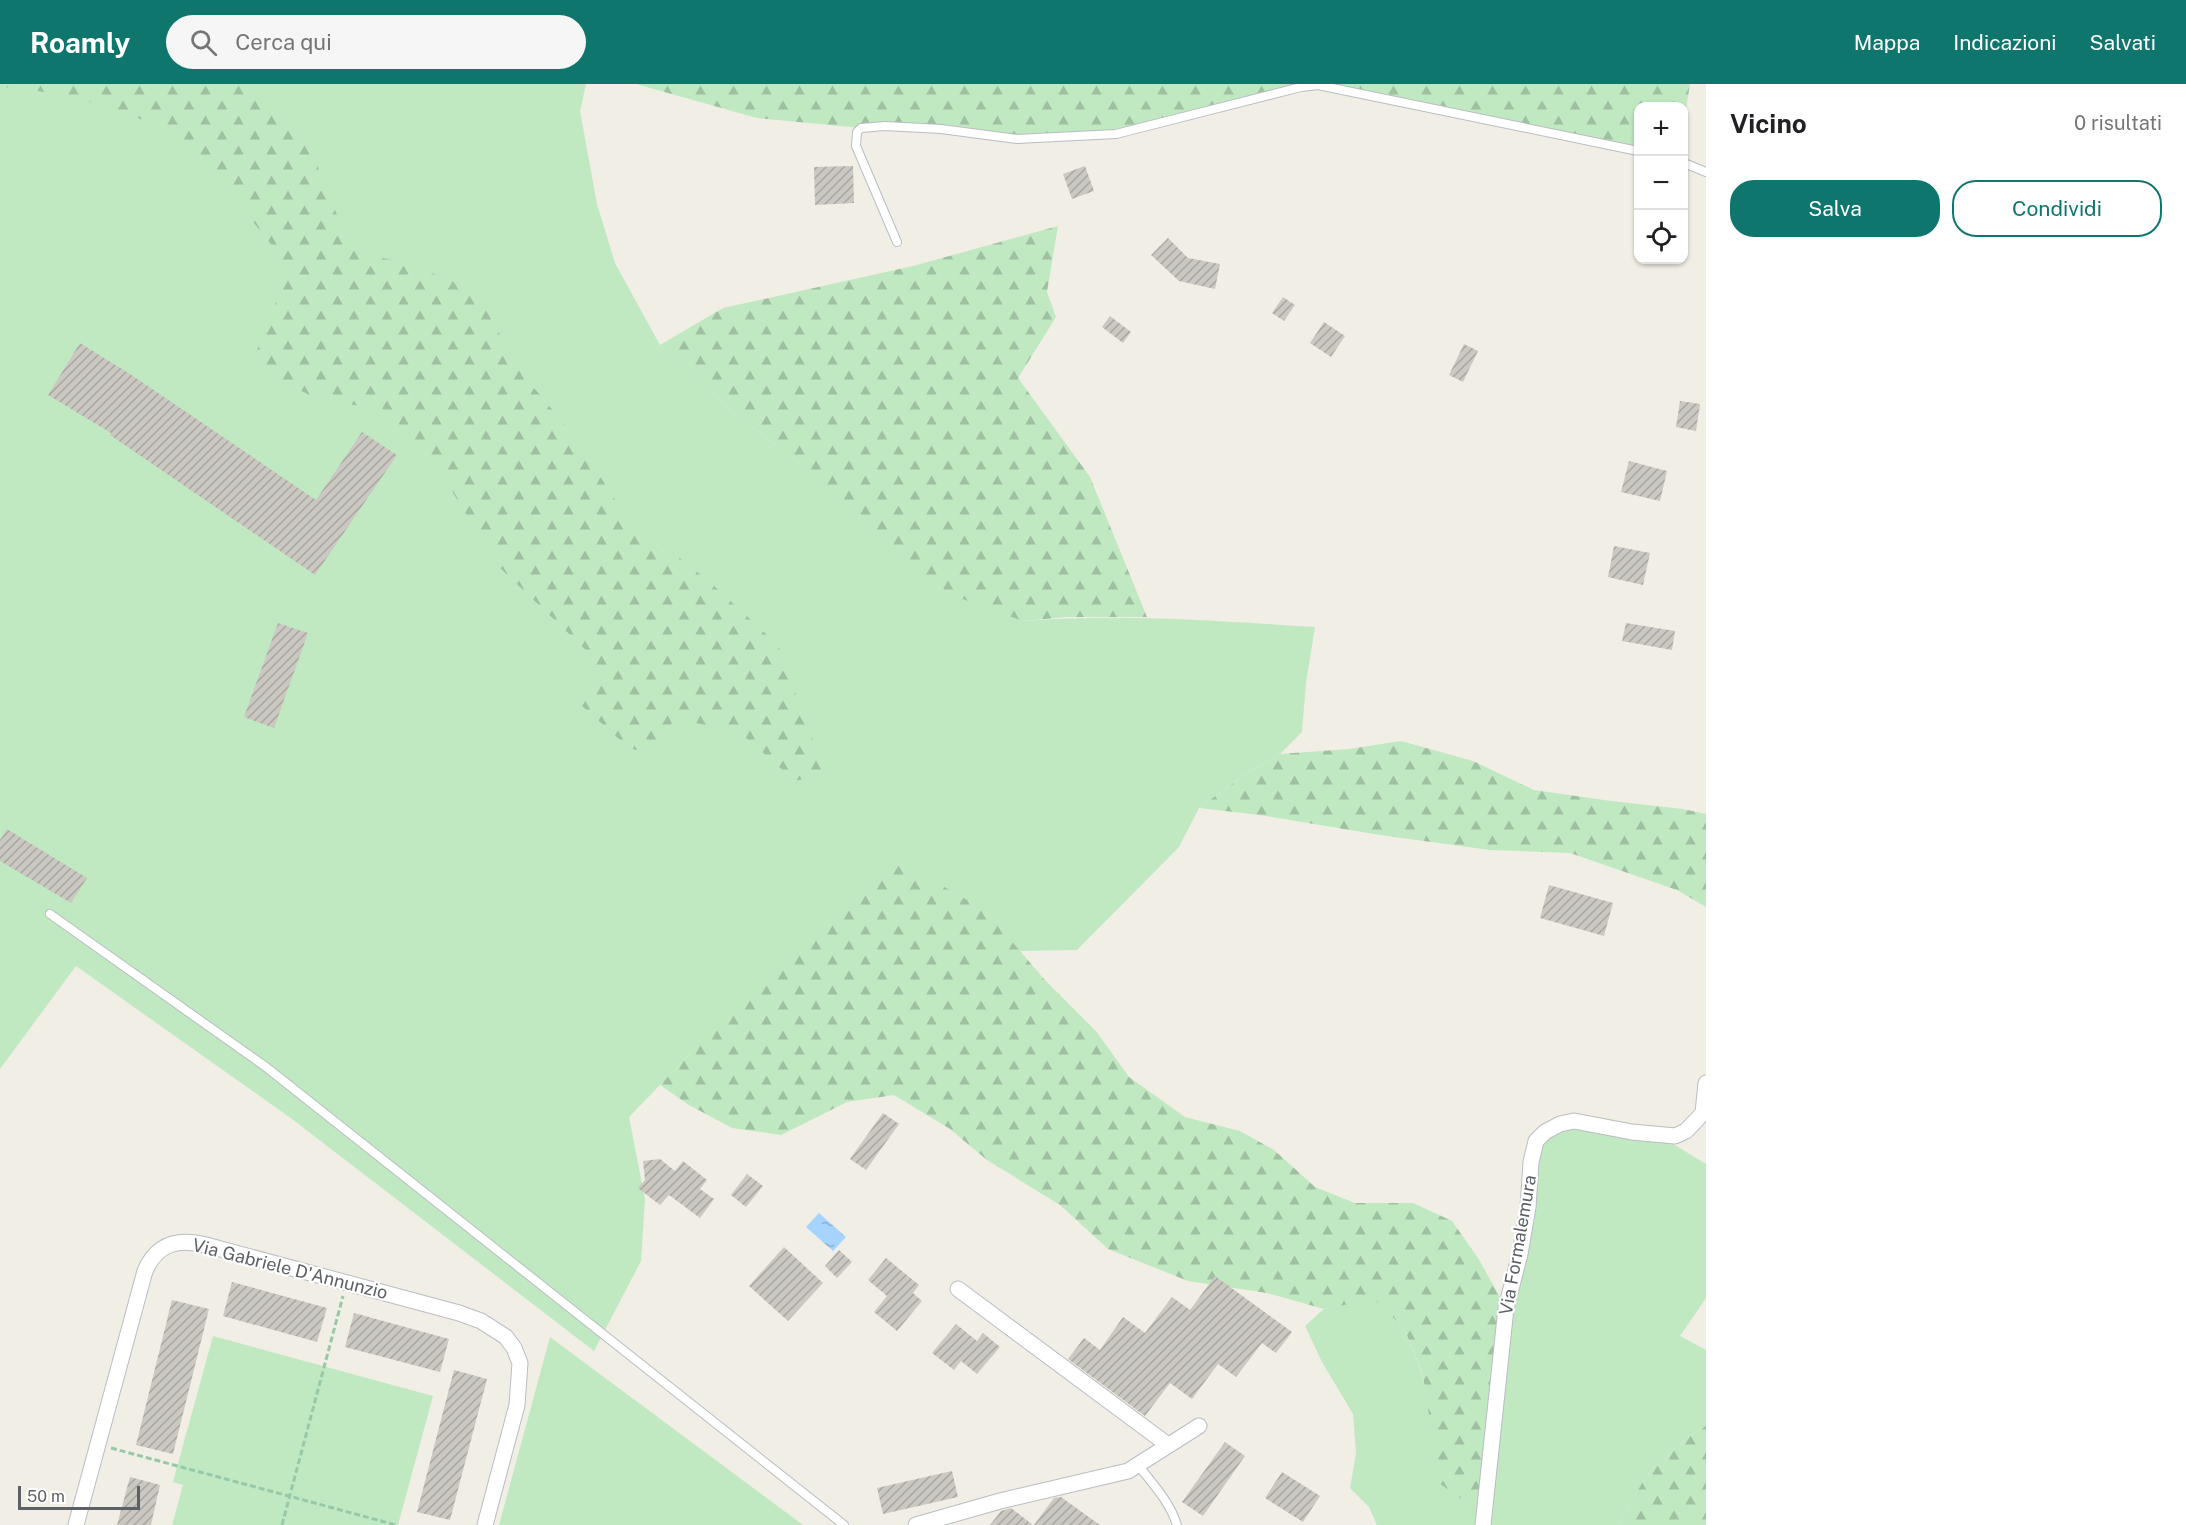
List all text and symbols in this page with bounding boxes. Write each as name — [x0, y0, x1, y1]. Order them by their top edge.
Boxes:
search box — [166, 15, 586, 69]
text: Roamly — [30, 26, 130, 59]
icon: search — [187, 26, 220, 59]
text: Cerca qui — [235, 29, 332, 55]
text: Mappa — [1854, 30, 1920, 55]
text: Indicazioni — [1953, 30, 2057, 55]
text: Salvati — [2090, 30, 2156, 55]
map controls — [1634, 102, 1688, 264]
button: + — [1634, 102, 1688, 156]
text: Vicino — [1730, 108, 1807, 139]
text: 0 risultati — [2074, 111, 2162, 135]
button: − — [1634, 156, 1688, 210]
button: Salva — [1730, 180, 1940, 237]
button: Condividi — [1952, 180, 2162, 237]
button: locate — [1634, 210, 1688, 264]
street label: Via Formalemura — [1495, 1173, 1540, 1317]
street label: Via Gabriele D'Annunzio — [190, 1234, 390, 1303]
scale bar — [18, 1483, 140, 1510]
text: 50 m — [27, 1487, 65, 1506]

